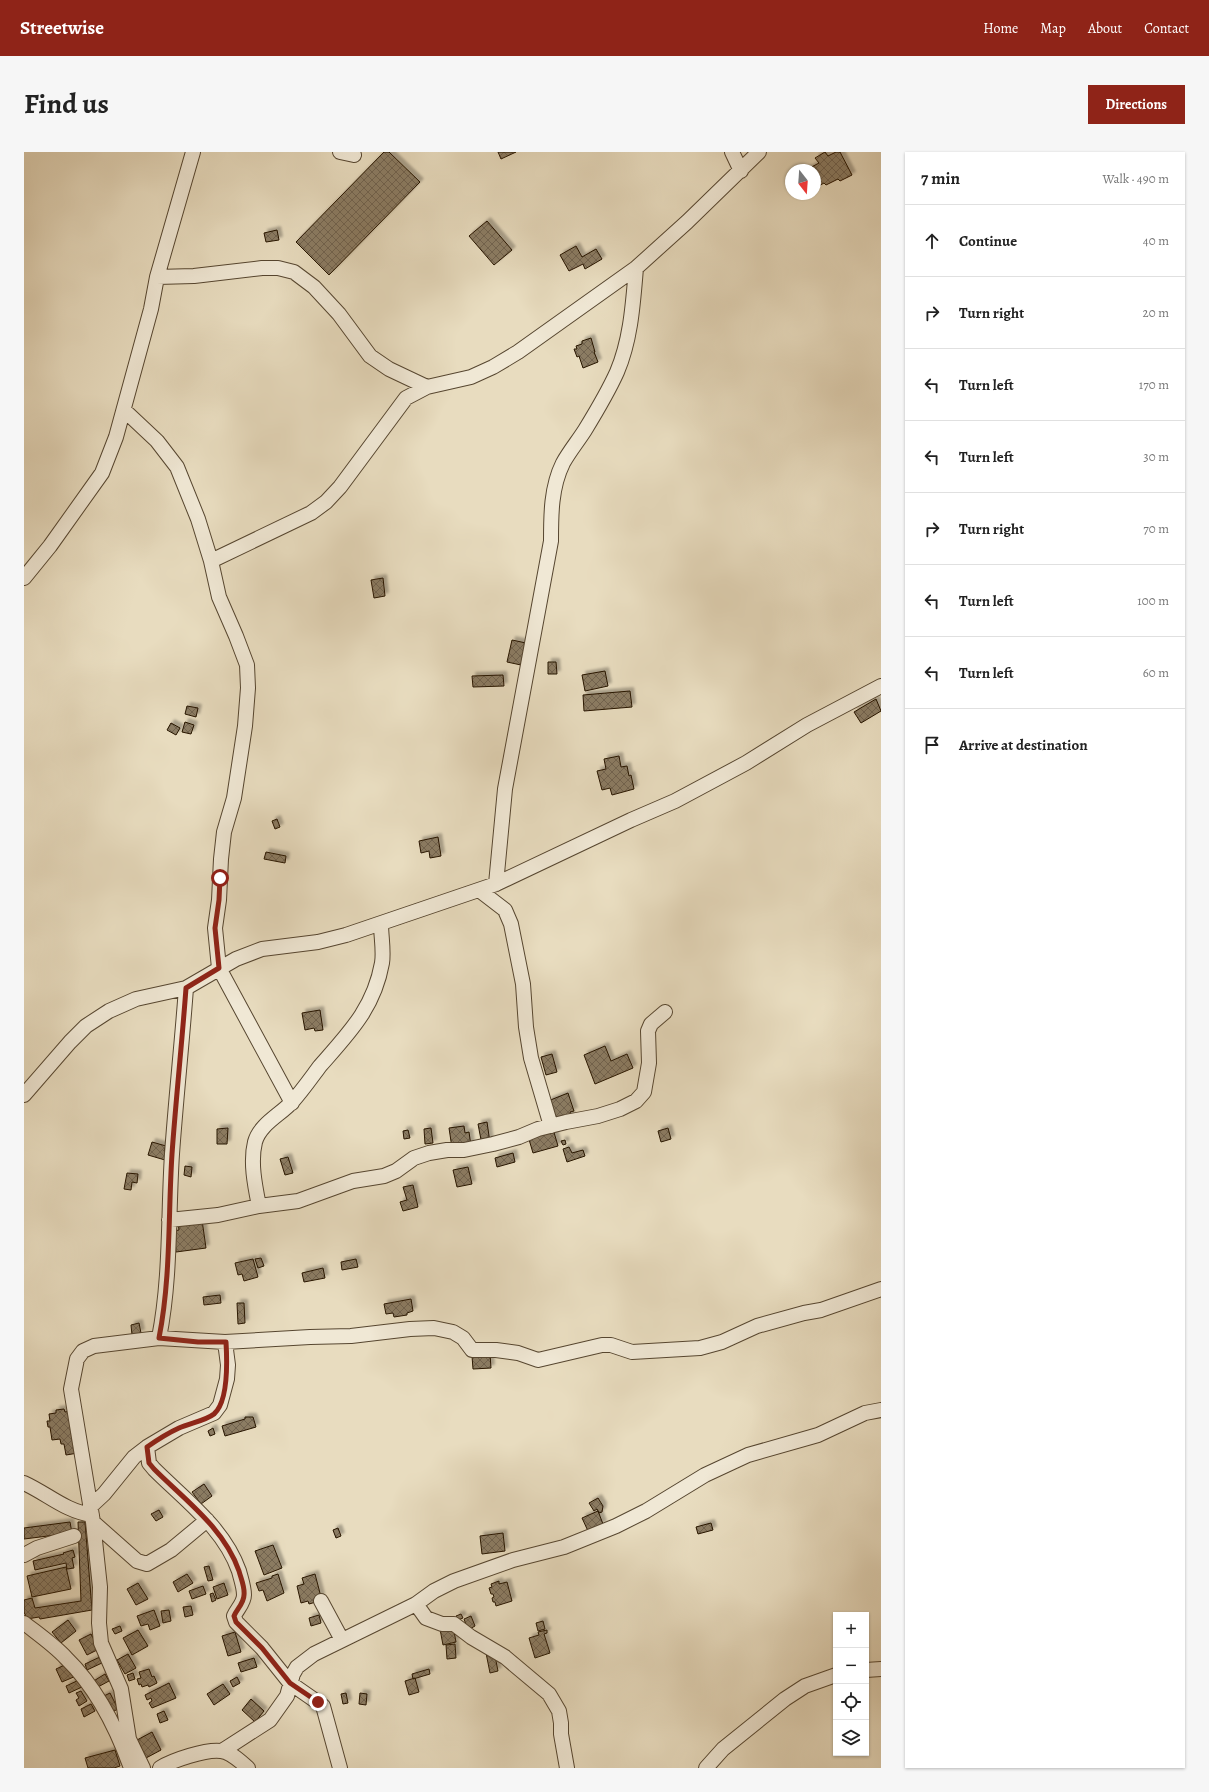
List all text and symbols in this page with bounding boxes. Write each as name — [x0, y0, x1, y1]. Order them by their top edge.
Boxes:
text: Streetwise — [20, 15, 104, 41]
text: Home — [983, 19, 1018, 38]
text: Map — [1040, 19, 1066, 38]
text: About — [1088, 19, 1122, 38]
text: Contact — [1144, 19, 1189, 38]
text: Find us — [24, 85, 109, 123]
button: Directions — [1088, 85, 1185, 124]
north arrow — [785, 164, 821, 200]
text: 7 min — [921, 167, 960, 190]
text: Walk · 490 m — [1102, 170, 1169, 187]
icon: ahead — [921, 230, 943, 252]
text: Continue — [959, 231, 1017, 251]
text: 40 m — [1143, 232, 1169, 249]
icon: right — [921, 302, 943, 324]
text: Turn right — [959, 303, 1024, 323]
text: 20 m — [1143, 304, 1169, 321]
icon: left — [921, 374, 943, 396]
text: Turn left — [959, 375, 1014, 395]
text: 170 m — [1139, 376, 1169, 393]
icon: left — [921, 446, 943, 468]
text: Turn left — [959, 447, 1014, 467]
text: 30 m — [1143, 448, 1169, 465]
icon: right — [921, 518, 943, 540]
text: Turn right — [959, 519, 1024, 539]
text: 70 m — [1143, 520, 1169, 537]
icon: left — [921, 590, 943, 612]
text: Turn left — [959, 591, 1014, 611]
text: 100 m — [1137, 592, 1169, 609]
icon: left — [921, 662, 943, 684]
text: Turn left — [959, 663, 1014, 683]
text: 60 m — [1143, 664, 1169, 681]
icon: arrive — [921, 734, 943, 756]
text: Arrive at destination — [959, 735, 1088, 755]
route start — [211, 869, 229, 887]
map controls — [833, 1612, 869, 1756]
button: + — [833, 1612, 869, 1648]
button: − — [833, 1648, 869, 1684]
button: locate — [833, 1684, 869, 1720]
route end — [309, 1693, 327, 1711]
button: layers — [833, 1720, 869, 1756]

